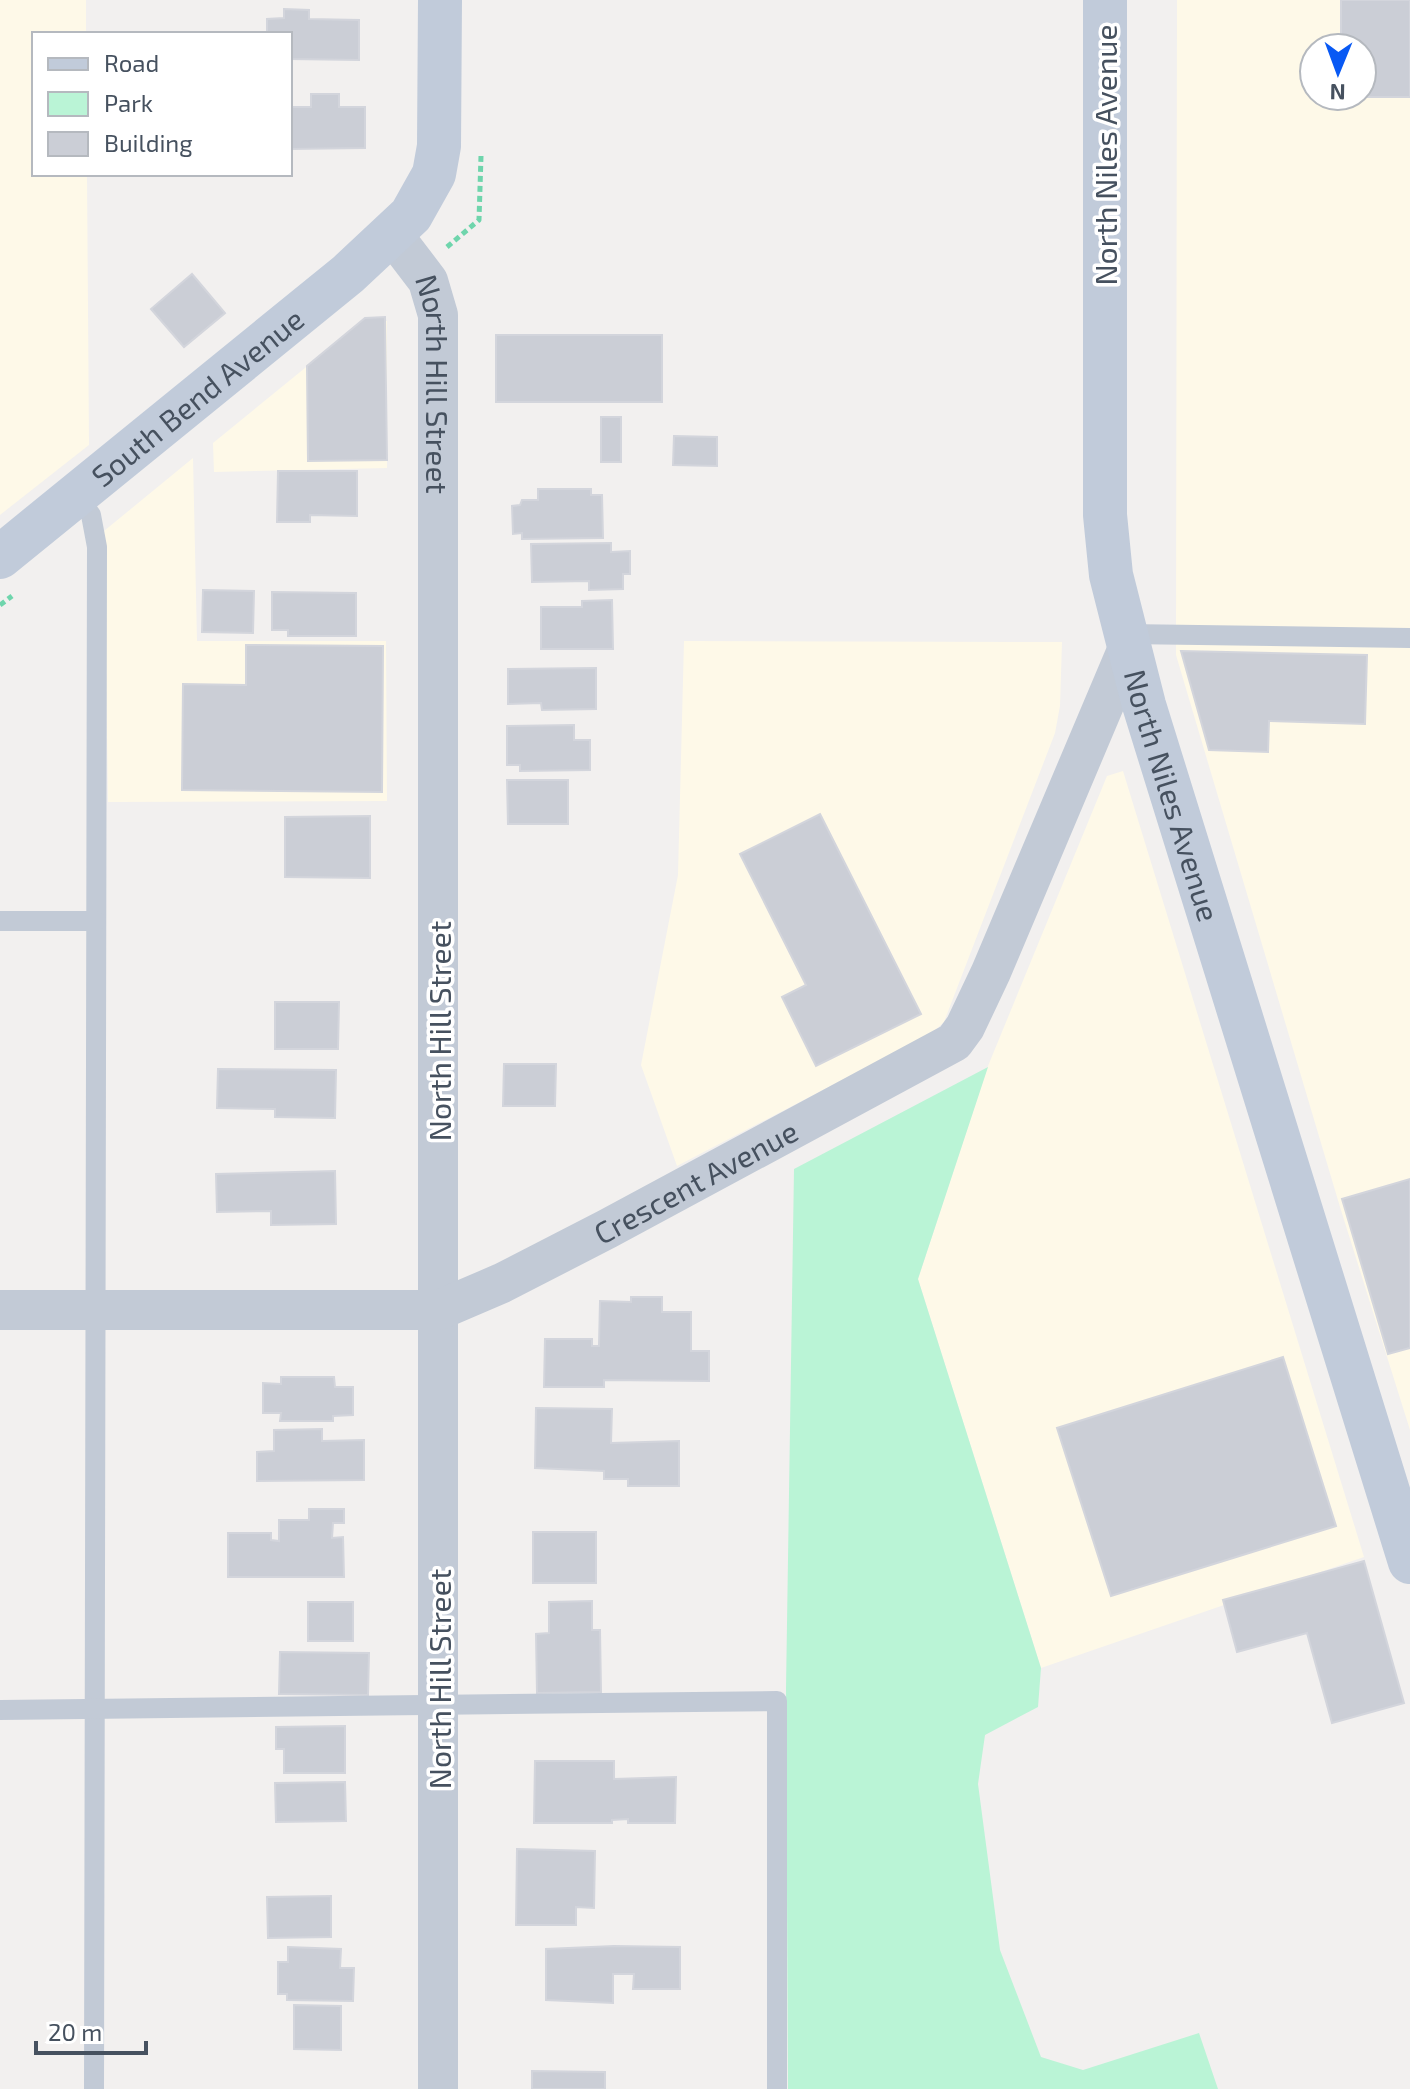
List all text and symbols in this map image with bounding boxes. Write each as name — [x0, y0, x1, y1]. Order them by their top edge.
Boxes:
street label: North Niles Avenue — [1087, 24, 1123, 286]
legend — [32, 32, 292, 176]
north arrow — [1298, 32, 1378, 112]
text: Road — [104, 48, 159, 77]
text: N — [1329, 80, 1346, 106]
text: Park — [104, 88, 153, 117]
text: Building — [104, 128, 193, 157]
street label: North Hill Street — [409, 270, 456, 494]
street label: South Bend Avenue — [84, 300, 310, 494]
street label: North Niles Avenue — [1118, 666, 1228, 925]
street label: North Hill Street — [421, 921, 457, 1141]
street label: Crescent Avenue — [587, 1112, 803, 1251]
street label: North Hill Street — [421, 1569, 457, 1789]
scale bar — [36, 2005, 146, 2055]
text: 20 m — [48, 2017, 102, 2046]

